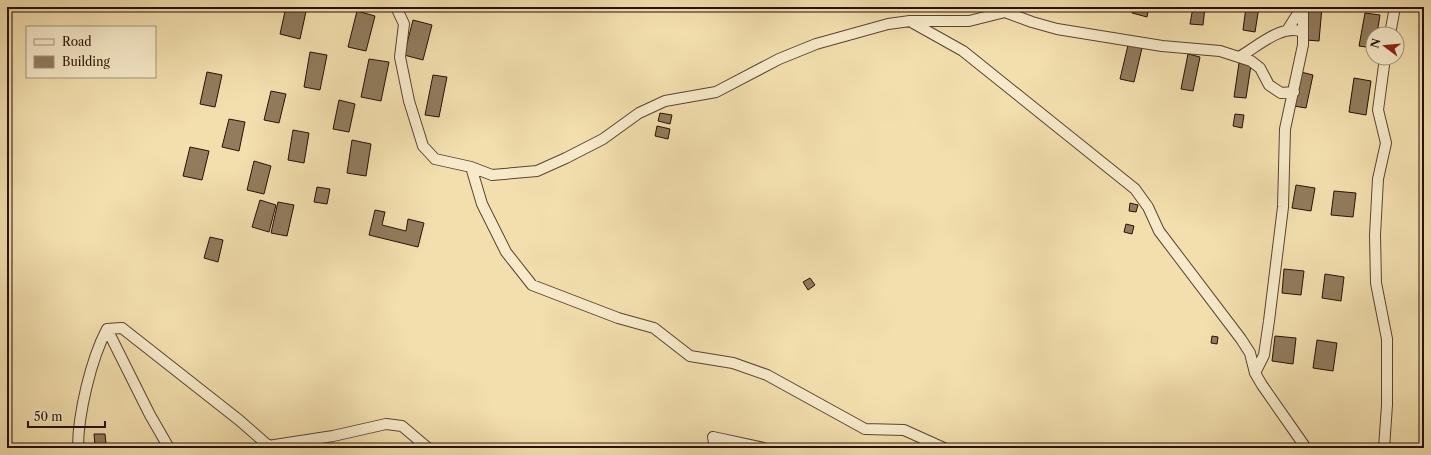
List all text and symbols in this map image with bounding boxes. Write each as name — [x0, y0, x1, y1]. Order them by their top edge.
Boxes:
legend — [26, 26, 156, 78]
north arrow — [1365, 26, 1405, 66]
text: Road — [62, 34, 92, 49]
text: N — [1367, 36, 1384, 50]
text: Building — [62, 54, 110, 69]
scale bar — [28, 403, 105, 429]
text: 50 m — [34, 409, 63, 424]

